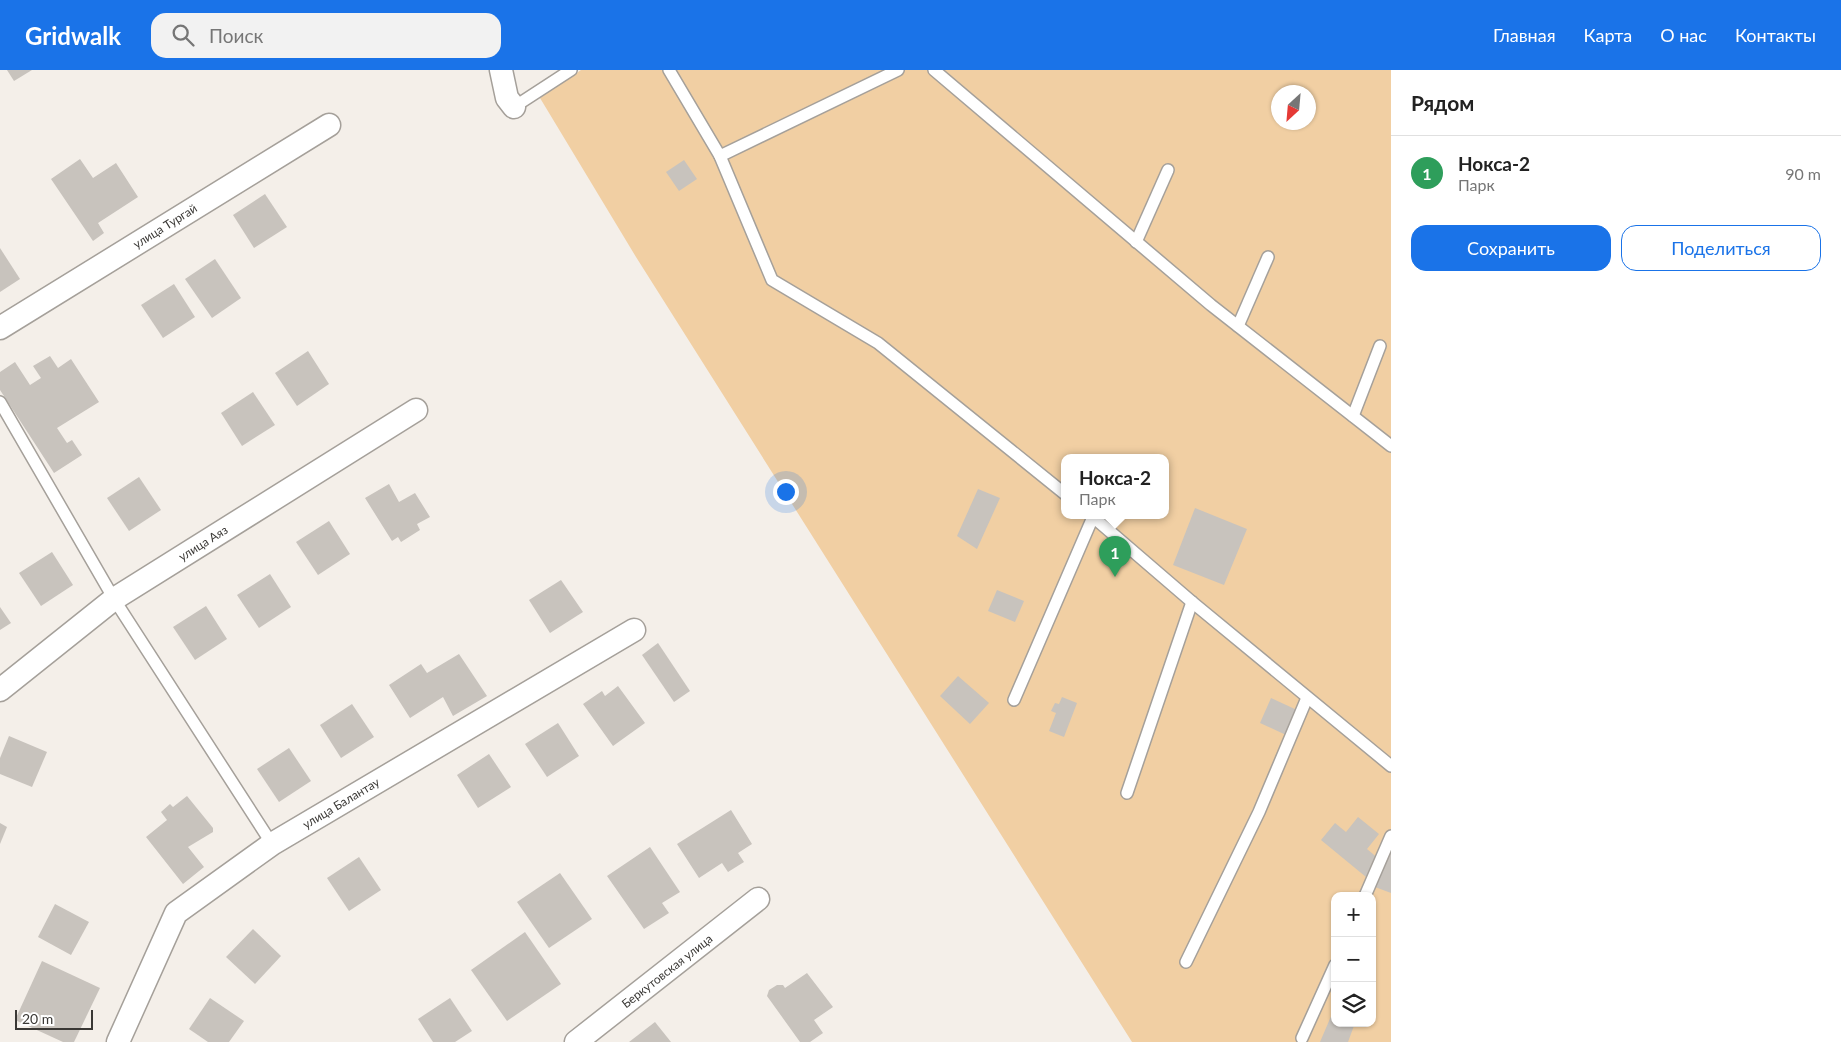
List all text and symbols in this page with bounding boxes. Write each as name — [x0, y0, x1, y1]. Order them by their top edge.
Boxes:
search box — [151, 13, 501, 58]
text: Gridwalk — [25, 21, 121, 50]
icon: search — [169, 21, 197, 49]
text: Поиск — [209, 24, 263, 47]
text: Главная — [1493, 24, 1556, 46]
text: Карта — [1584, 24, 1632, 46]
text: О нас — [1660, 24, 1707, 46]
text: Контакты — [1735, 24, 1816, 46]
north arrow — [1271, 85, 1316, 130]
text: Рядом — [1411, 90, 1474, 115]
text: Нокса-2 — [1458, 152, 1530, 175]
text: 1 — [1422, 164, 1432, 183]
text: 90 m — [1785, 164, 1821, 183]
text: Парк — [1458, 175, 1495, 194]
street label: улица Тургай — [130, 200, 200, 252]
button: Сохранить — [1411, 225, 1611, 271]
button: Поделиться — [1621, 225, 1821, 271]
popup — [1061, 454, 1169, 519]
text: Нокса-2 — [1079, 466, 1151, 489]
your location — [773, 479, 799, 505]
text: Парк — [1079, 489, 1116, 508]
street label: улица Аяз — [176, 522, 230, 564]
pin: 1 — [1099, 536, 1131, 577]
street label: улица Балантау — [300, 774, 383, 832]
map controls — [1331, 892, 1376, 1027]
button: + — [1331, 892, 1376, 937]
street label: Беркутовская улица — [619, 931, 715, 1011]
button: − — [1331, 937, 1376, 982]
button: layers — [1331, 982, 1376, 1027]
scale bar — [15, 1007, 92, 1030]
text: 20 m — [22, 1010, 53, 1027]

